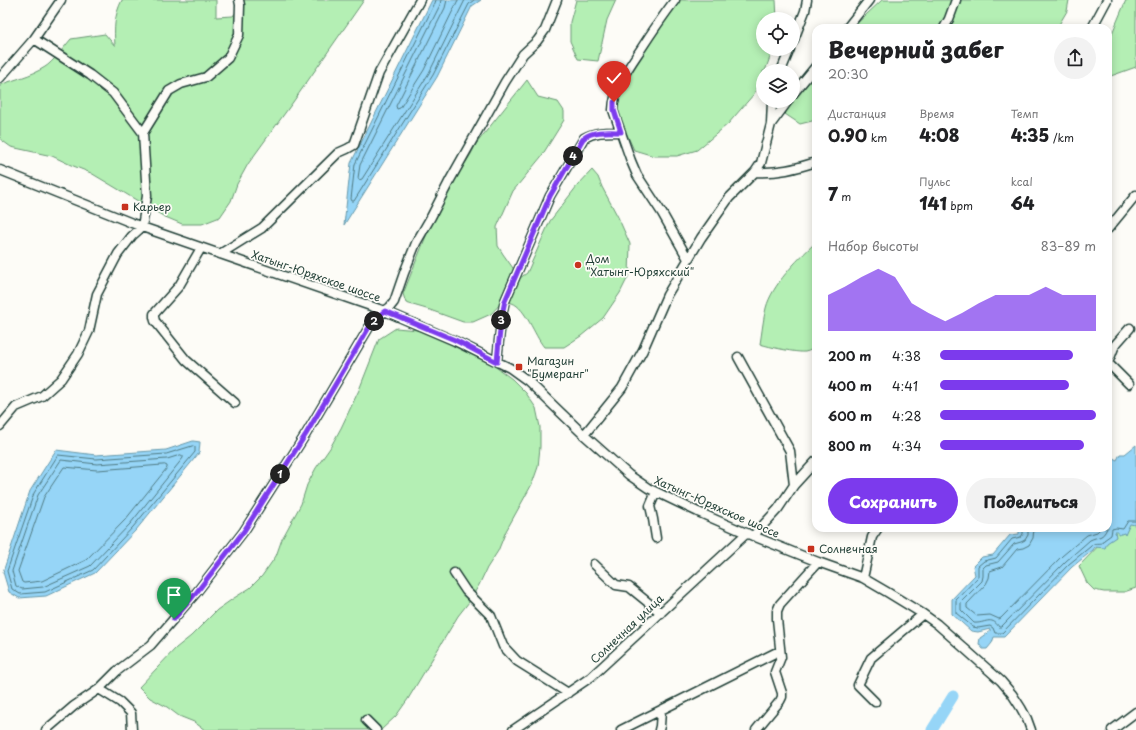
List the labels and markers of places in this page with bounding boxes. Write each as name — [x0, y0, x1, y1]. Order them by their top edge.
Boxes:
pin — [597, 61, 631, 102]
pin: 4 — [563, 146, 583, 166]
place label: Карьер — [133, 198, 171, 215]
marker: Карьер — [120, 202, 130, 212]
place label: Дом "Хатынг-Юряхский" — [585, 250, 694, 280]
marker: Дом "Хатынг-Юряхский" — [573, 260, 583, 270]
pin: 3 — [491, 310, 511, 330]
pin: 2 — [364, 311, 384, 331]
place label: Магазин "Бумеранг" — [527, 352, 589, 382]
marker: Магазин "Бумеранг" — [514, 362, 524, 372]
pin: 1 — [270, 464, 290, 484]
place label: Солнечная — [819, 540, 878, 557]
marker: Солнечная — [806, 544, 816, 554]
pin — [157, 578, 191, 619]

